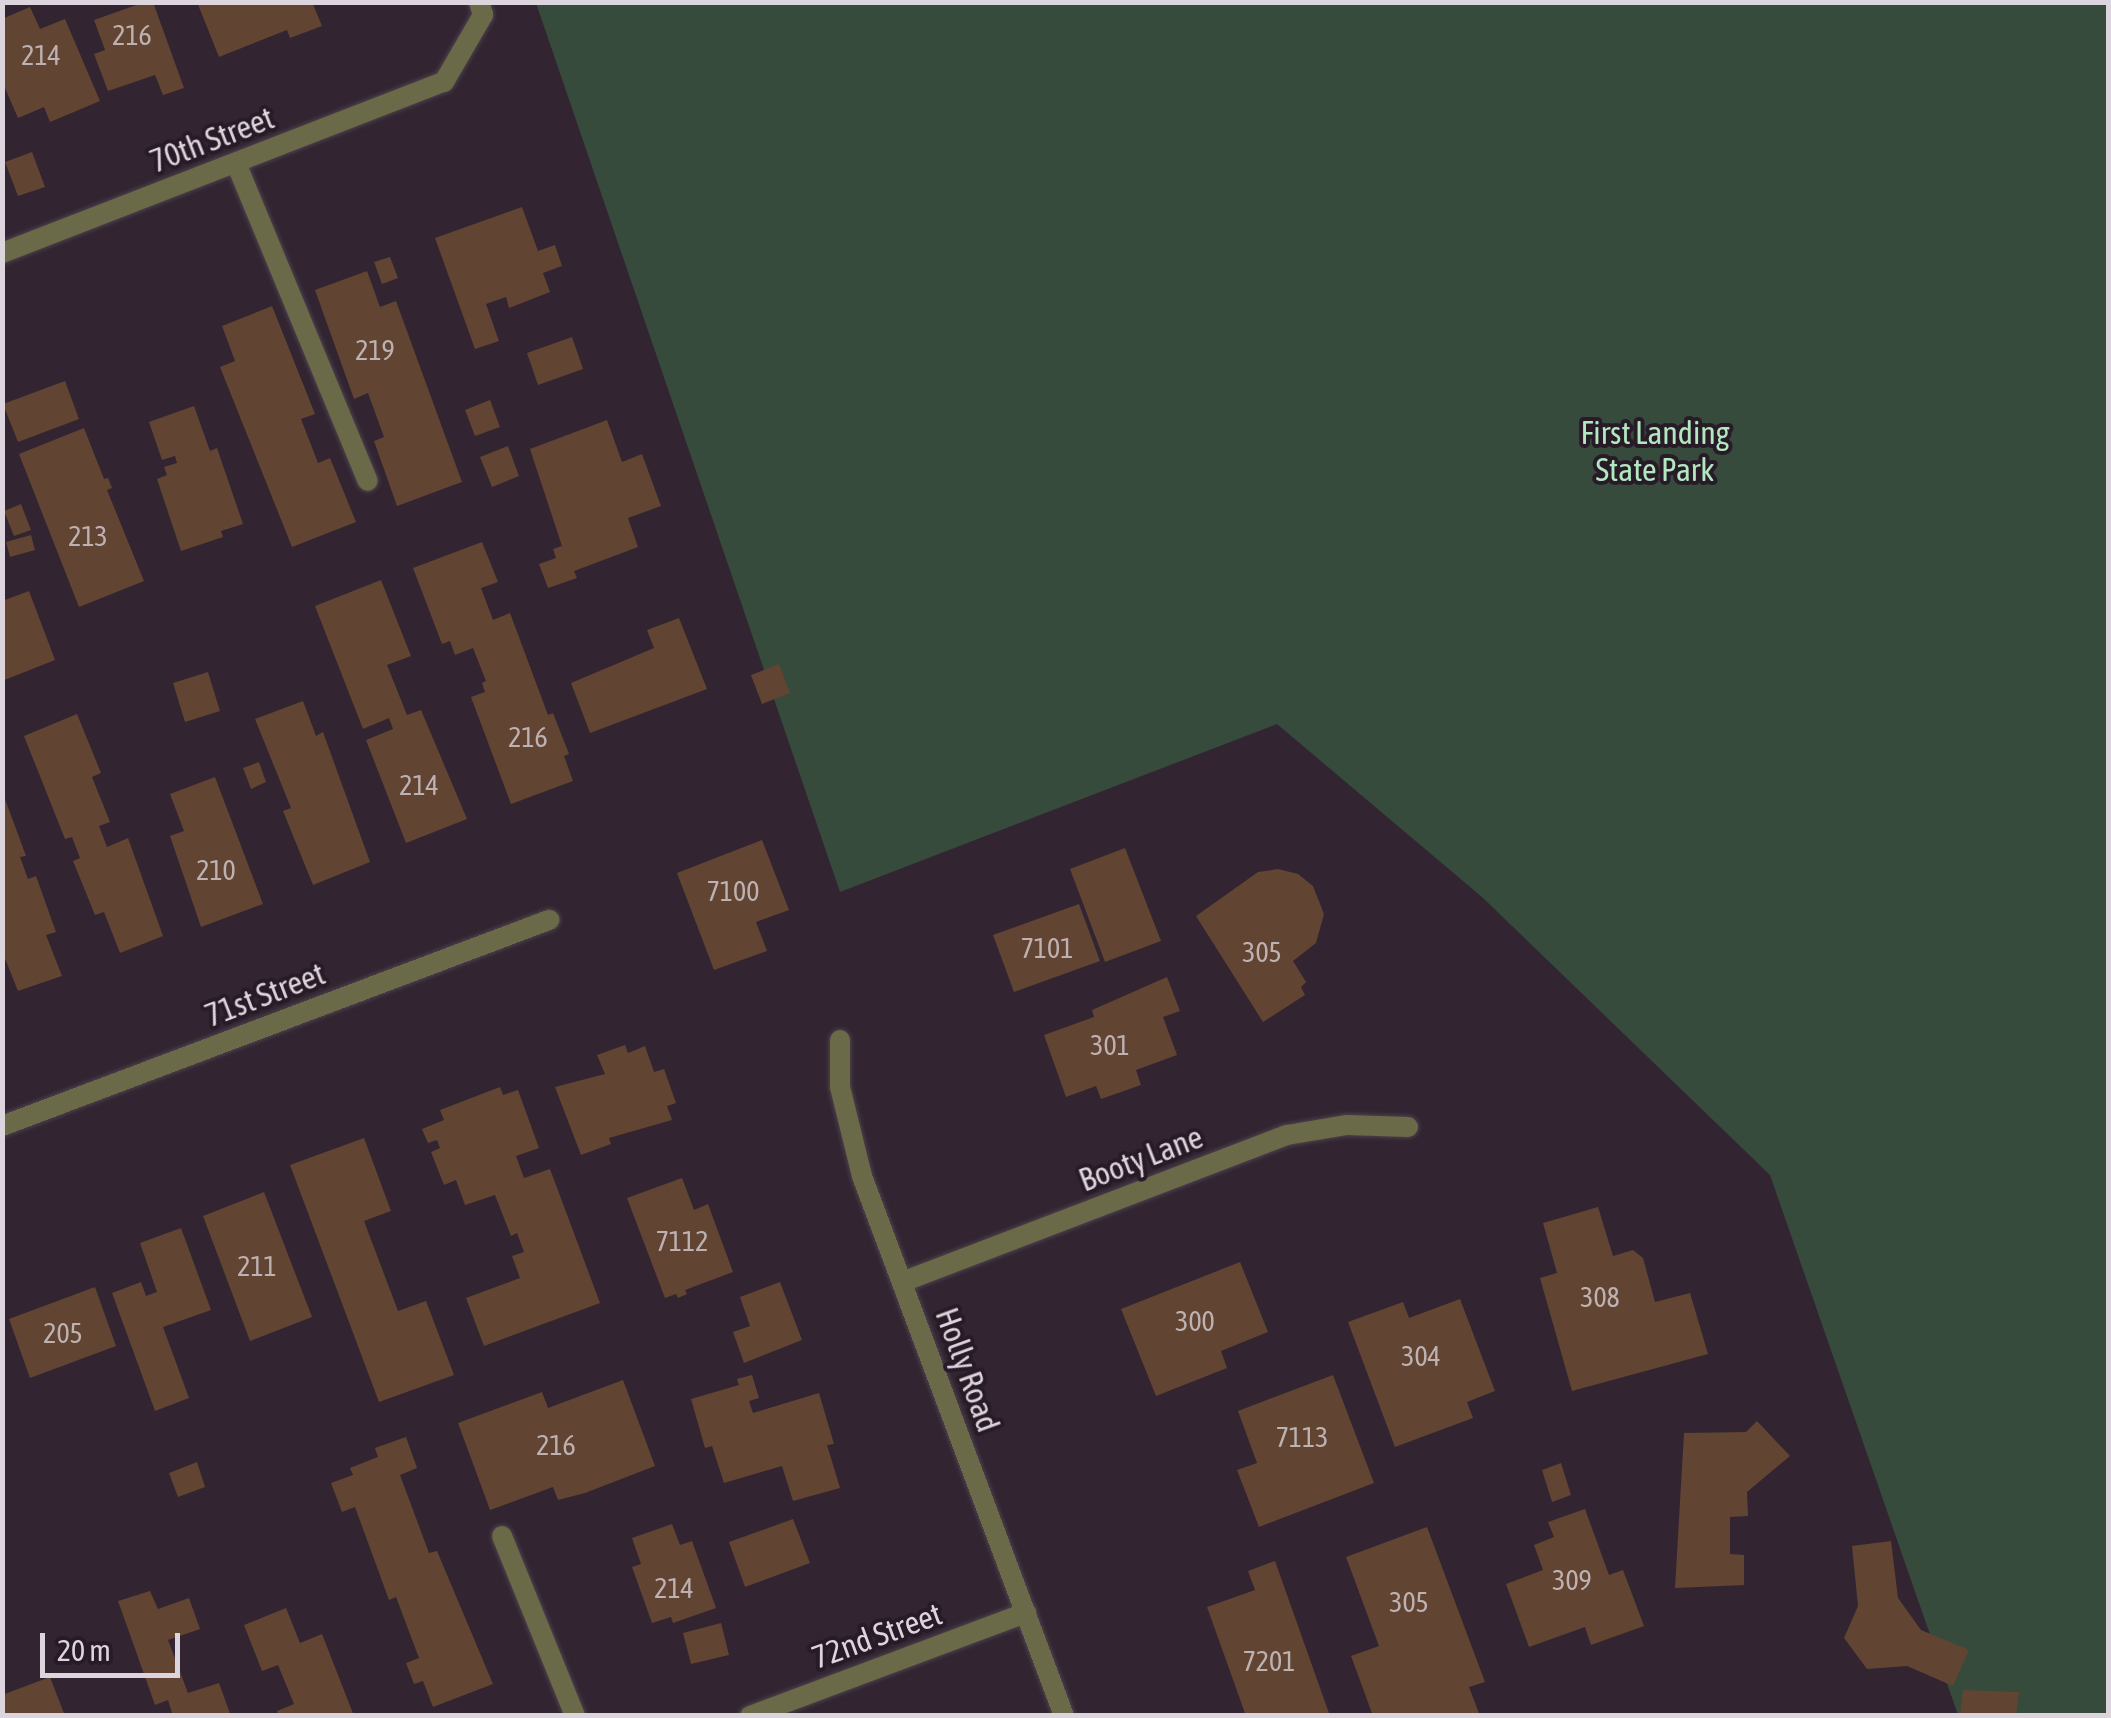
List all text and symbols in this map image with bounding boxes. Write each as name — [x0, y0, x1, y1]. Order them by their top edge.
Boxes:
house number: 216 — [112, 18, 152, 52]
house number: 214 — [21, 38, 61, 72]
street label: 70th Street — [145, 99, 279, 181]
house number: 219 — [355, 333, 395, 367]
park label: First Landing State Park — [1580, 415, 1730, 490]
house number: 213 — [68, 519, 108, 553]
house number: 216 — [508, 720, 548, 754]
house number: 214 — [399, 768, 439, 802]
house number: 210 — [196, 853, 236, 887]
house number: 7100 — [707, 874, 759, 908]
house number: 7101 — [1021, 931, 1073, 965]
house number: 305 — [1242, 935, 1282, 969]
street label: 71st Street — [200, 955, 330, 1035]
house number: 301 — [1090, 1028, 1130, 1062]
street label: Booty Lane — [1074, 1118, 1208, 1200]
house number: 7112 — [656, 1224, 708, 1258]
house number: 211 — [237, 1249, 277, 1283]
house number: 308 — [1580, 1280, 1620, 1314]
street label: Holly Road — [927, 1303, 1007, 1437]
house number: 300 — [1175, 1304, 1215, 1338]
house number: 205 — [43, 1316, 83, 1350]
house number: 304 — [1401, 1339, 1441, 1373]
house number: 7113 — [1276, 1420, 1328, 1454]
house number: 216 — [536, 1428, 576, 1462]
house number: 309 — [1552, 1563, 1592, 1597]
house number: 214 — [654, 1571, 694, 1605]
house number: 305 — [1389, 1585, 1429, 1619]
street label: 72nd Street — [807, 1595, 947, 1677]
scale bar — [45, 1613, 185, 1675]
text: 20 m — [57, 1633, 111, 1667]
house number: 7201 — [1243, 1644, 1295, 1678]

